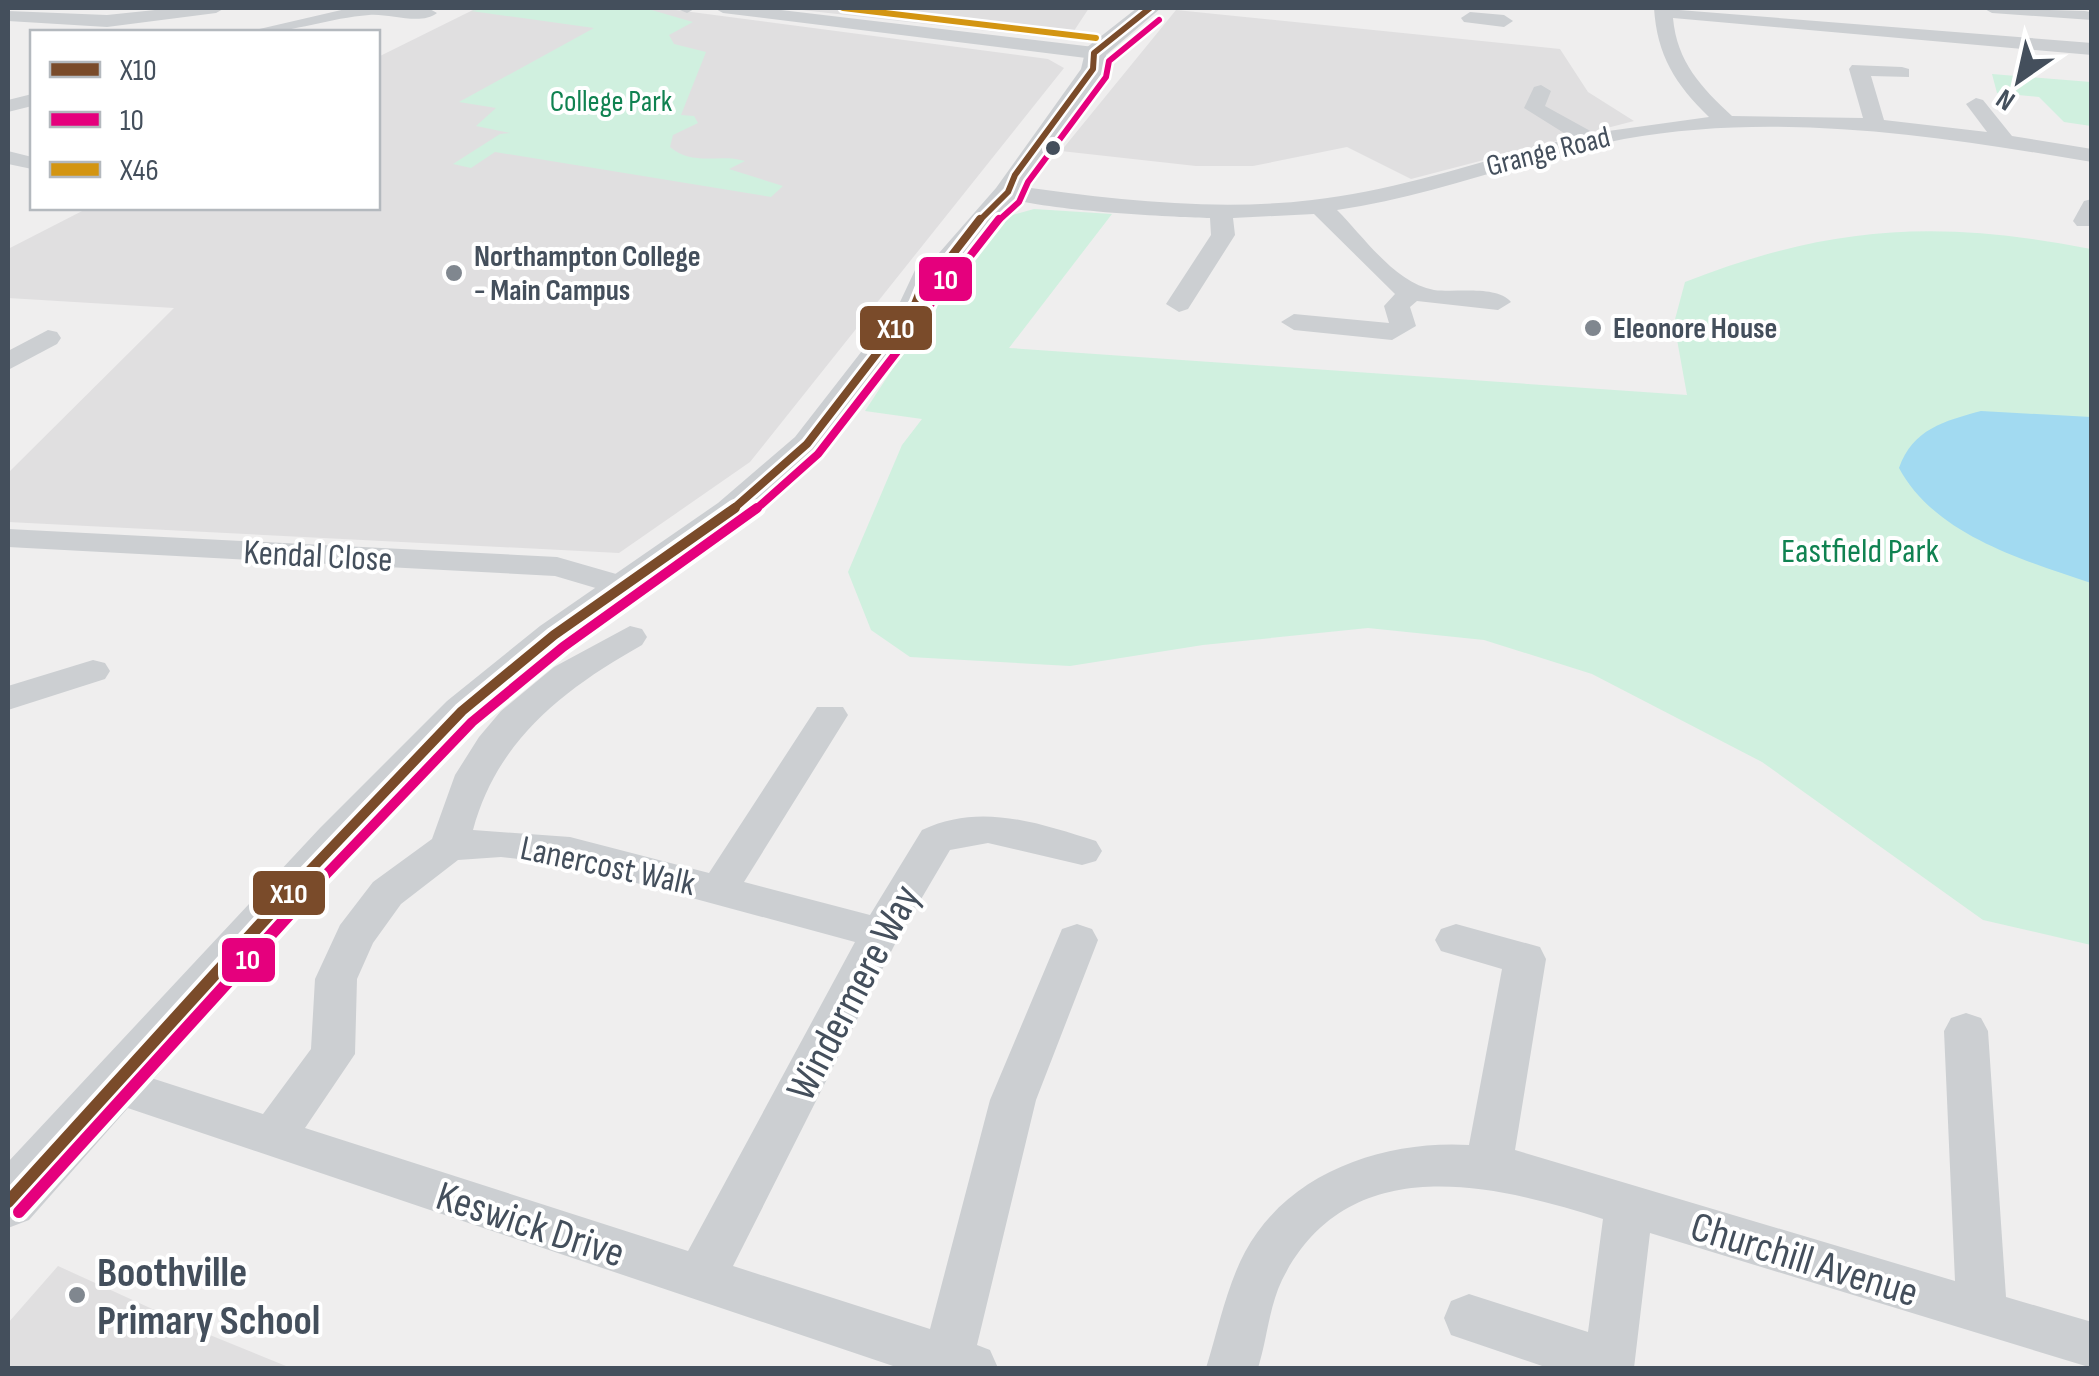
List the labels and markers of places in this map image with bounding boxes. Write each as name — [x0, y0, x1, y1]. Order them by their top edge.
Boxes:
unlabelled marker — [1043, 138, 1063, 158]
place label: Northampton College - Main Campus — [474, 239, 701, 309]
marker: Northampton College - Main Campus — [443, 262, 465, 284]
place label: Eleonore House — [1613, 311, 1777, 347]
marker: Eleonore House — [1582, 317, 1604, 339]
place label: Boothville Primary School — [97, 1248, 320, 1347]
marker: Boothville Primary School — [66, 1284, 88, 1306]

